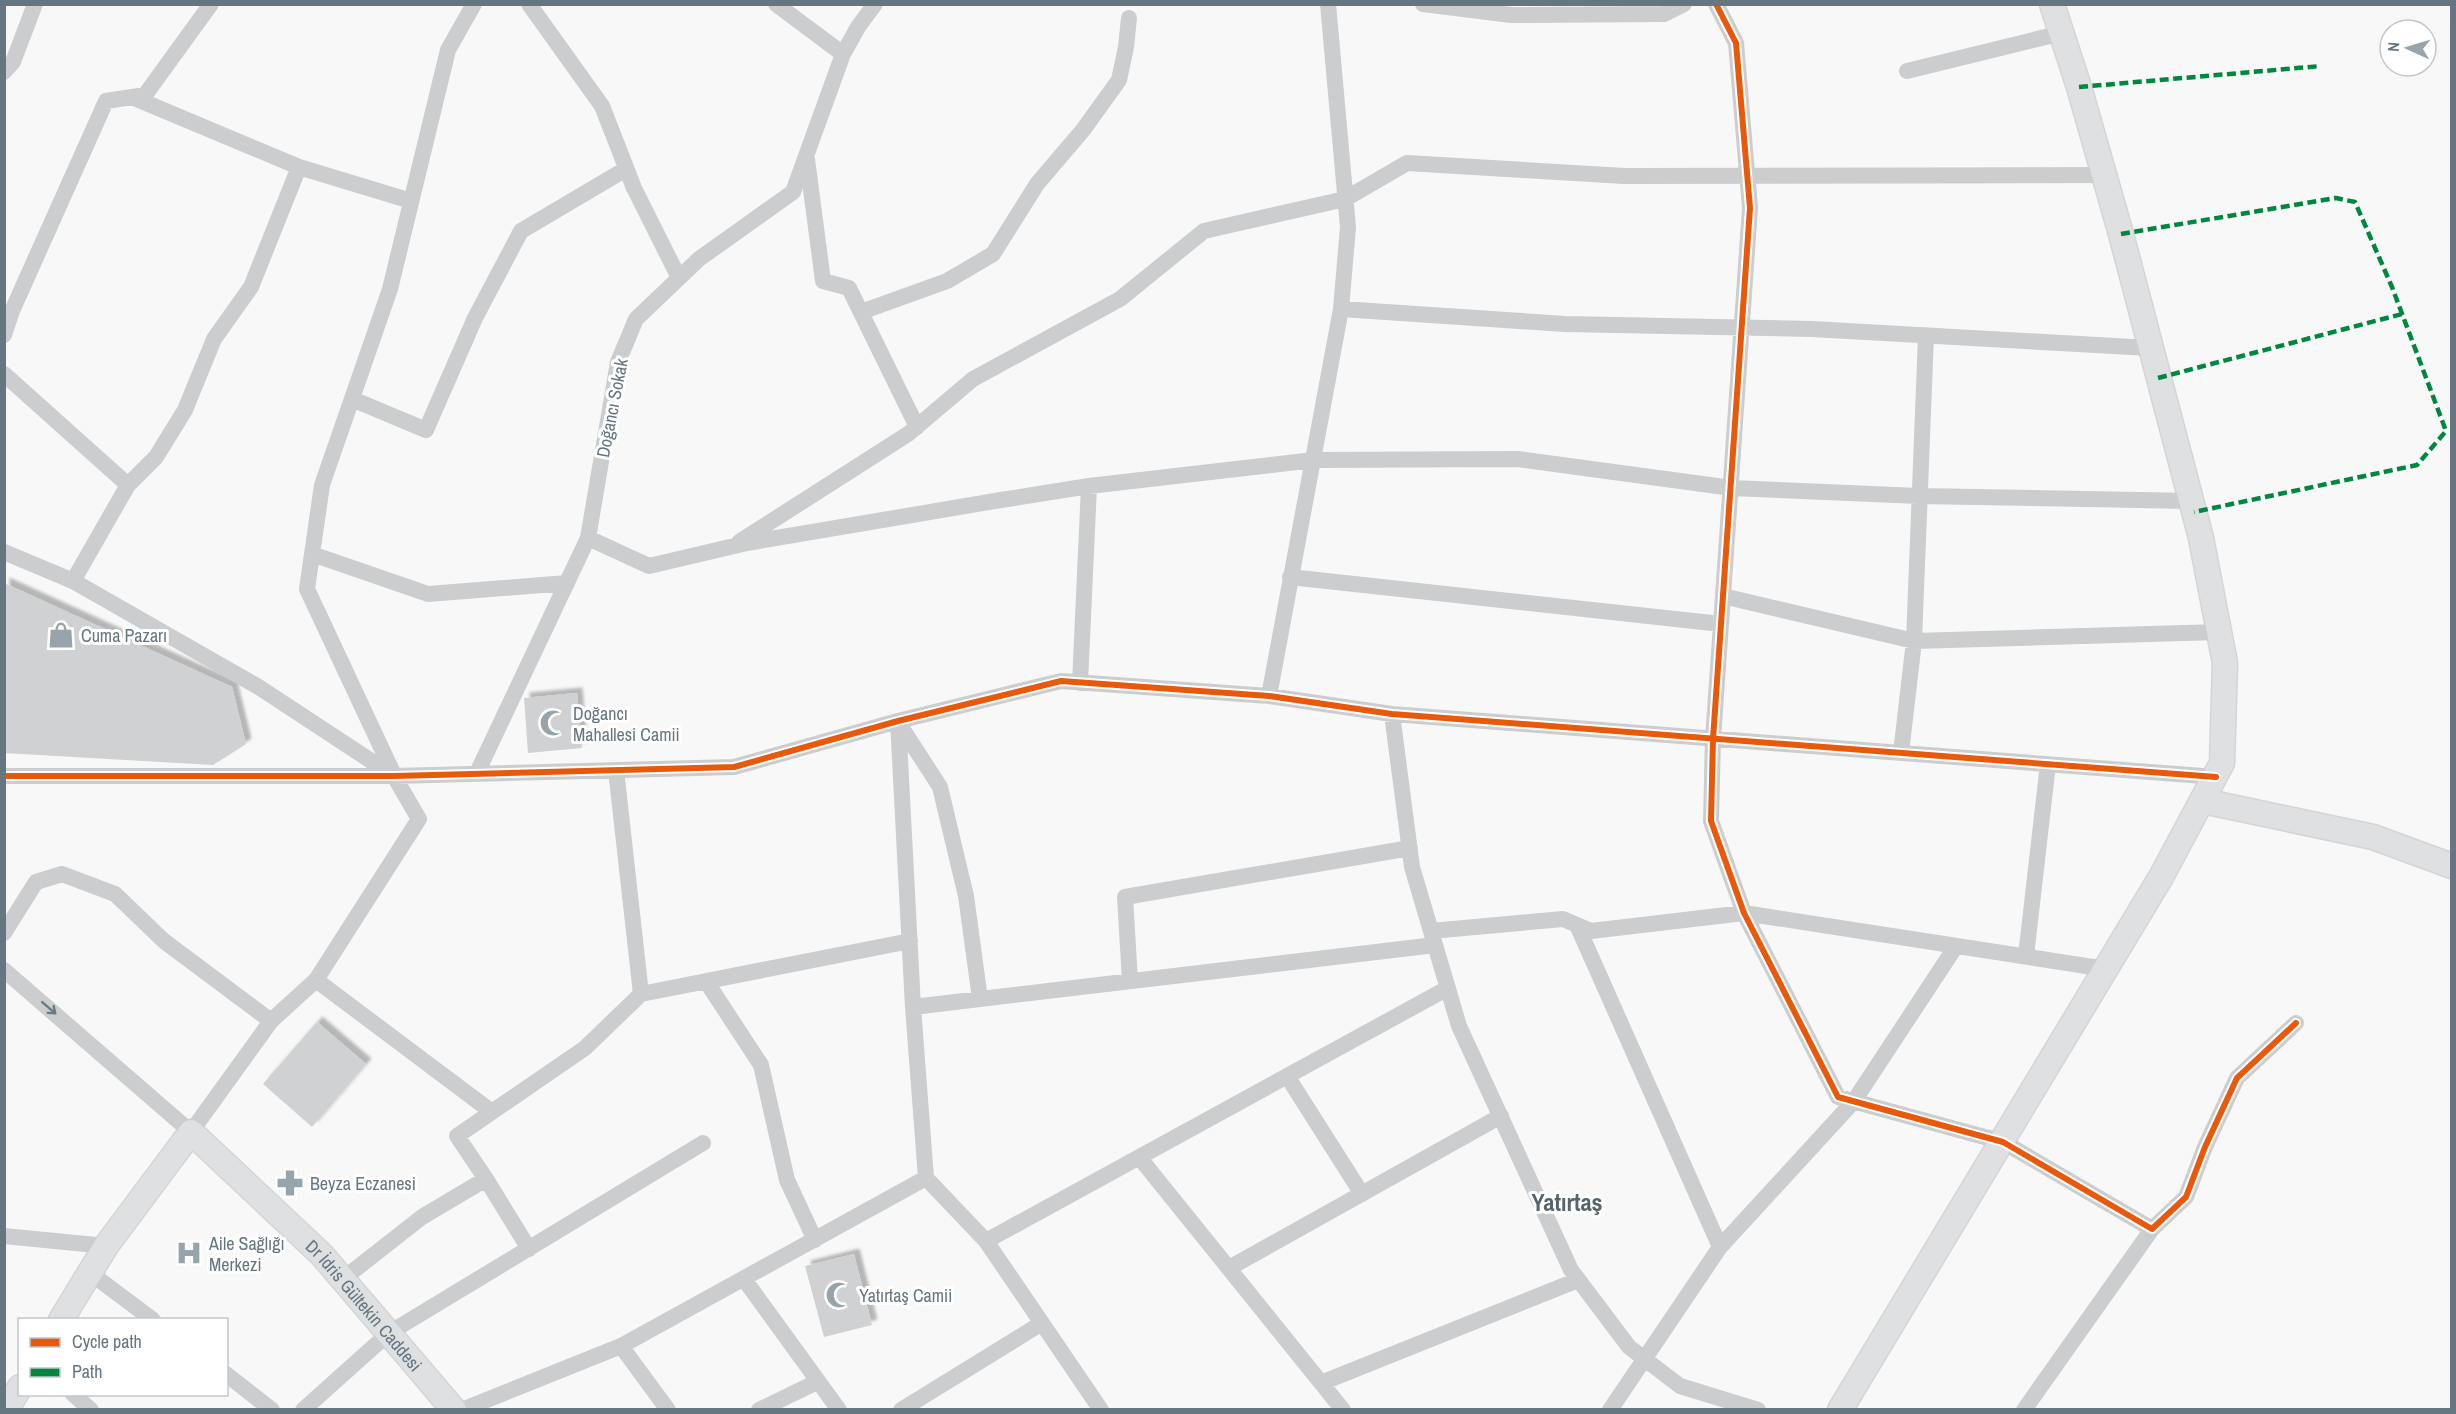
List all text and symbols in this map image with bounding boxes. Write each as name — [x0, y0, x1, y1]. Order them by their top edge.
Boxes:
north arrow — [2378, 18, 2438, 78]
text: N — [2382, 41, 2404, 52]
street label: Doğancı Sokak — [590, 356, 634, 460]
shop icon: Cuma Pazarı — [46, 620, 76, 650]
place label: Cuma Pazarı — [81, 623, 167, 648]
place label: Doğancı Mahallesi Camii — [573, 701, 680, 747]
mosque icon: Doğancı Mahallesi Camii — [538, 708, 568, 738]
one-way arrow — [41, 1001, 56, 1015]
pharmacy icon: Beyza Eczanesi — [275, 1168, 305, 1198]
place label: Beyza Eczanesi — [310, 1171, 416, 1196]
district label: Yatırtaş — [1531, 1186, 1603, 1218]
place label: Aile Sağlığı Merkezi — [208, 1231, 285, 1277]
street label: Dr İdris Gültekin Caddesi — [300, 1234, 428, 1376]
hospital icon: Aile Sağlığı Merkezi — [174, 1238, 204, 1268]
mosque icon: Yatırtaş Camii — [824, 1280, 854, 1310]
place label: Yatırtaş Camii — [859, 1283, 952, 1308]
legend — [18, 1318, 228, 1396]
text: Cycle path — [72, 1329, 142, 1354]
text: Path — [72, 1359, 102, 1384]

